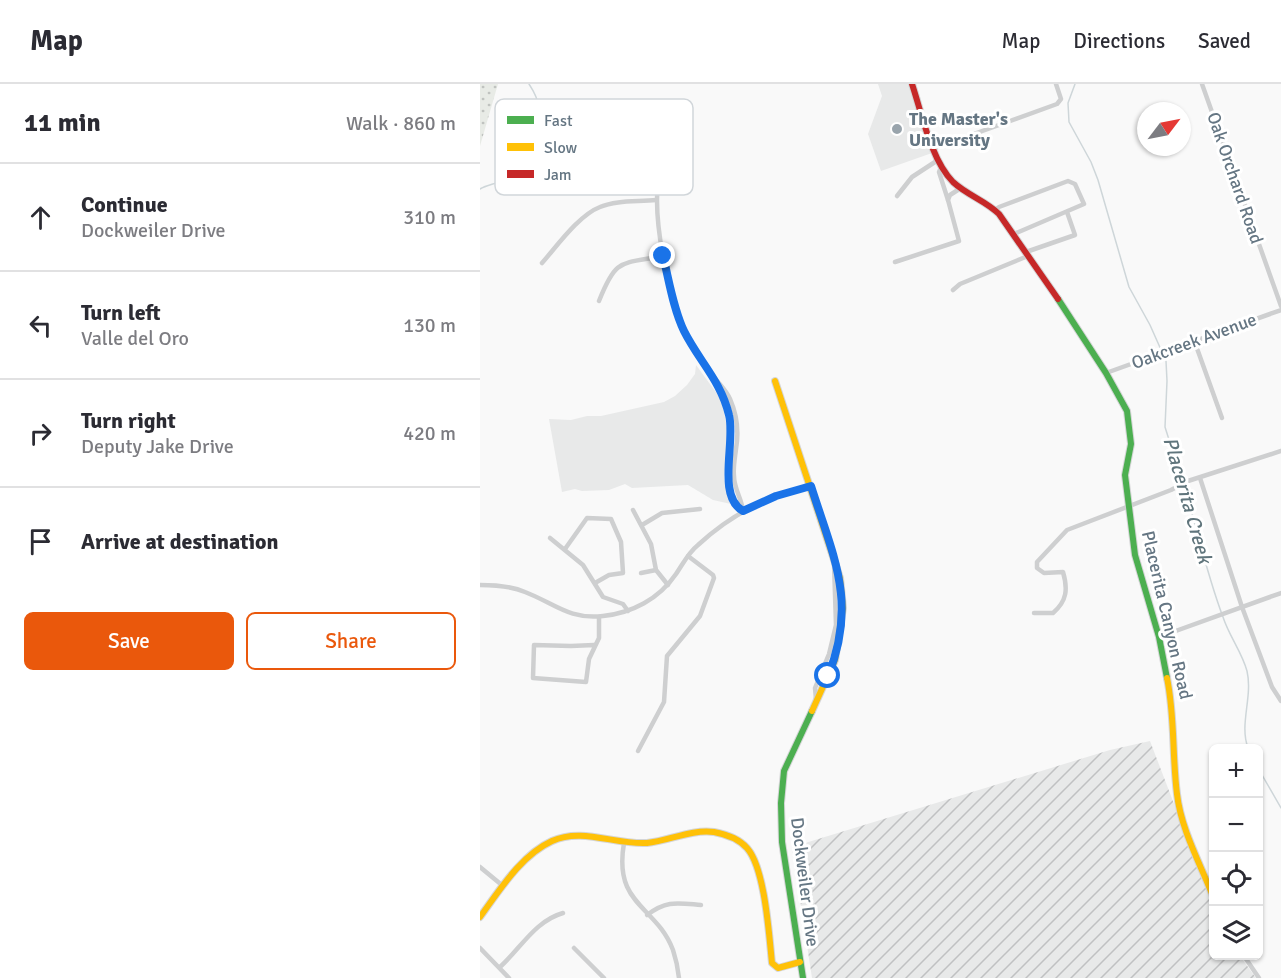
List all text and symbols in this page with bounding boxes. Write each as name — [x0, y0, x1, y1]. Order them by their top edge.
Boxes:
text: Map — [30, 24, 83, 58]
text: Map — [1002, 28, 1040, 54]
text: Directions — [1073, 28, 1165, 54]
text: Saved — [1198, 28, 1251, 54]
legend — [495, 99, 693, 195]
north arrow — [1137, 102, 1191, 156]
text: 11 min — [24, 107, 101, 139]
place label: The Master's University — [909, 108, 1008, 151]
street label: Oak Orchard Road — [1202, 109, 1268, 247]
text: Walk · 860 m — [346, 111, 456, 136]
text: Fast — [544, 111, 573, 131]
marker: The Master's University — [890, 122, 904, 136]
text: Slow — [544, 138, 578, 158]
text: Jam — [544, 165, 572, 185]
text: Continue — [81, 191, 168, 218]
icon: ahead — [24, 201, 57, 234]
text: 310 m — [403, 205, 456, 230]
text: Dockweiler Drive — [81, 218, 226, 243]
route end — [649, 242, 675, 268]
text: Turn left — [81, 299, 161, 326]
street label: Oakcreek Avenue — [1128, 308, 1260, 374]
icon: left — [24, 309, 57, 342]
text: 130 m — [403, 313, 456, 338]
text: Valle del Oro — [81, 326, 189, 351]
text: Turn right — [81, 407, 176, 434]
icon: right — [24, 417, 57, 450]
text: 420 m — [403, 421, 456, 446]
text: Deputy Jake Drive — [81, 434, 234, 459]
water label: Placerita Creek — [1158, 434, 1218, 568]
icon: arrive — [24, 525, 57, 558]
text: Arrive at destination — [81, 528, 278, 555]
street label: Placerita Canyon Road — [1137, 529, 1197, 701]
button: Save — [24, 612, 234, 670]
button: Share — [246, 612, 456, 670]
route start — [814, 662, 840, 688]
map controls — [1209, 744, 1263, 960]
button: + — [1209, 744, 1263, 798]
button: − — [1209, 798, 1263, 852]
street label: Dockweiler Drive — [786, 816, 824, 948]
button: locate — [1209, 852, 1263, 906]
button: layers — [1209, 906, 1263, 960]

